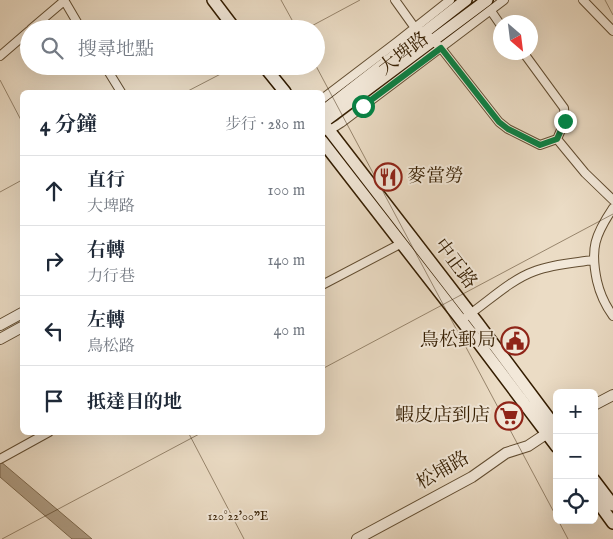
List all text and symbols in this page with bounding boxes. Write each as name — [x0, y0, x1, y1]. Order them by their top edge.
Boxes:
north arrow — [493, 15, 538, 60]
search box — [20, 20, 325, 75]
street label: 大埤路 — [374, 27, 434, 81]
icon: search — [38, 34, 66, 62]
text: 搜尋地點 — [78, 38, 154, 62]
route start — [352, 95, 375, 118]
route end — [554, 110, 577, 133]
text: 4 分鐘 — [40, 112, 97, 139]
text: 步行 · 280 m — [225, 115, 305, 135]
restaurant icon: 麥當勞 — [373, 162, 403, 192]
place label: 麥當勞 — [407, 165, 464, 189]
text: 直行 — [87, 169, 125, 193]
icon: ahead — [40, 177, 68, 205]
text: 100 m — [268, 181, 305, 201]
text: 大埤路 — [87, 197, 135, 217]
street label: 中正路 — [428, 234, 482, 294]
text: 右轉 — [87, 239, 125, 263]
icon: right — [40, 247, 68, 275]
text: 140 m — [267, 251, 305, 271]
text: 力行巷 — [87, 267, 135, 287]
text: 左轉 — [87, 309, 125, 333]
icon: left — [40, 317, 68, 345]
text: 40 m — [273, 321, 305, 341]
public building icon: 鳥松郵局 — [500, 326, 530, 356]
place label: 鳥松郵局 — [420, 329, 496, 353]
text: 鳥松路 — [87, 337, 135, 357]
icon: arrive — [40, 387, 68, 415]
map controls — [553, 389, 598, 524]
button: + — [553, 389, 598, 434]
text: 抵達目的地 — [87, 391, 182, 415]
supermarket icon: 蝦皮店到店 — [494, 401, 524, 431]
place label: 蝦皮店到店 — [395, 404, 490, 428]
button: − — [553, 434, 598, 479]
street label: 松埔路 — [412, 446, 474, 496]
button: locate — [553, 479, 598, 524]
text: 120°22'00"E — [208, 509, 268, 524]

